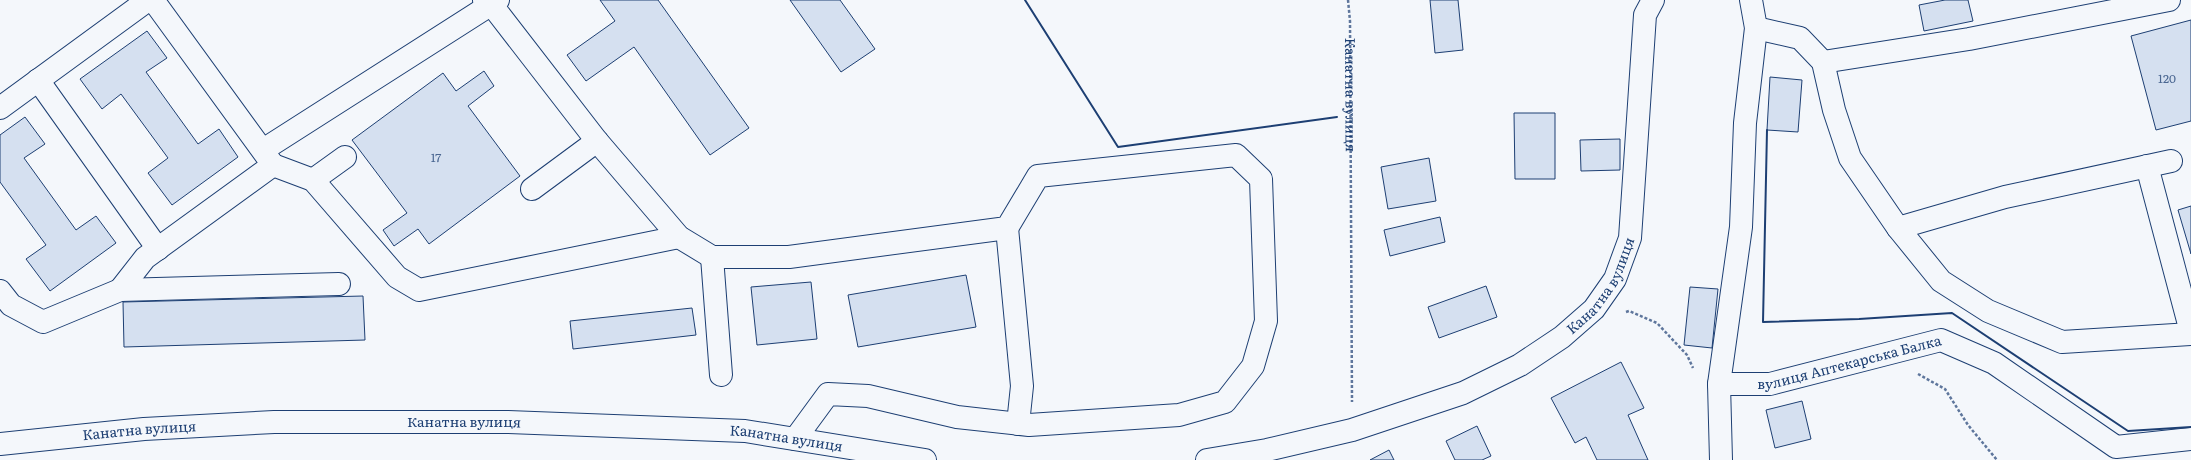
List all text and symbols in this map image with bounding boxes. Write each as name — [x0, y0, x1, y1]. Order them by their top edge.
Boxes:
street label: Канатна вулиця — [1341, 38, 1362, 152]
house number: 120 — [2158, 69, 2176, 87]
house number: 17 — [431, 148, 441, 166]
street label: Канатна вулиця — [1561, 234, 1639, 338]
street label: вулиця Аптекарська Балка — [1757, 329, 1944, 393]
street label: Канатна вулиця — [407, 411, 522, 431]
street label: Канатна вулиця — [81, 415, 197, 444]
street label: Канатна вулиця — [729, 419, 844, 456]

